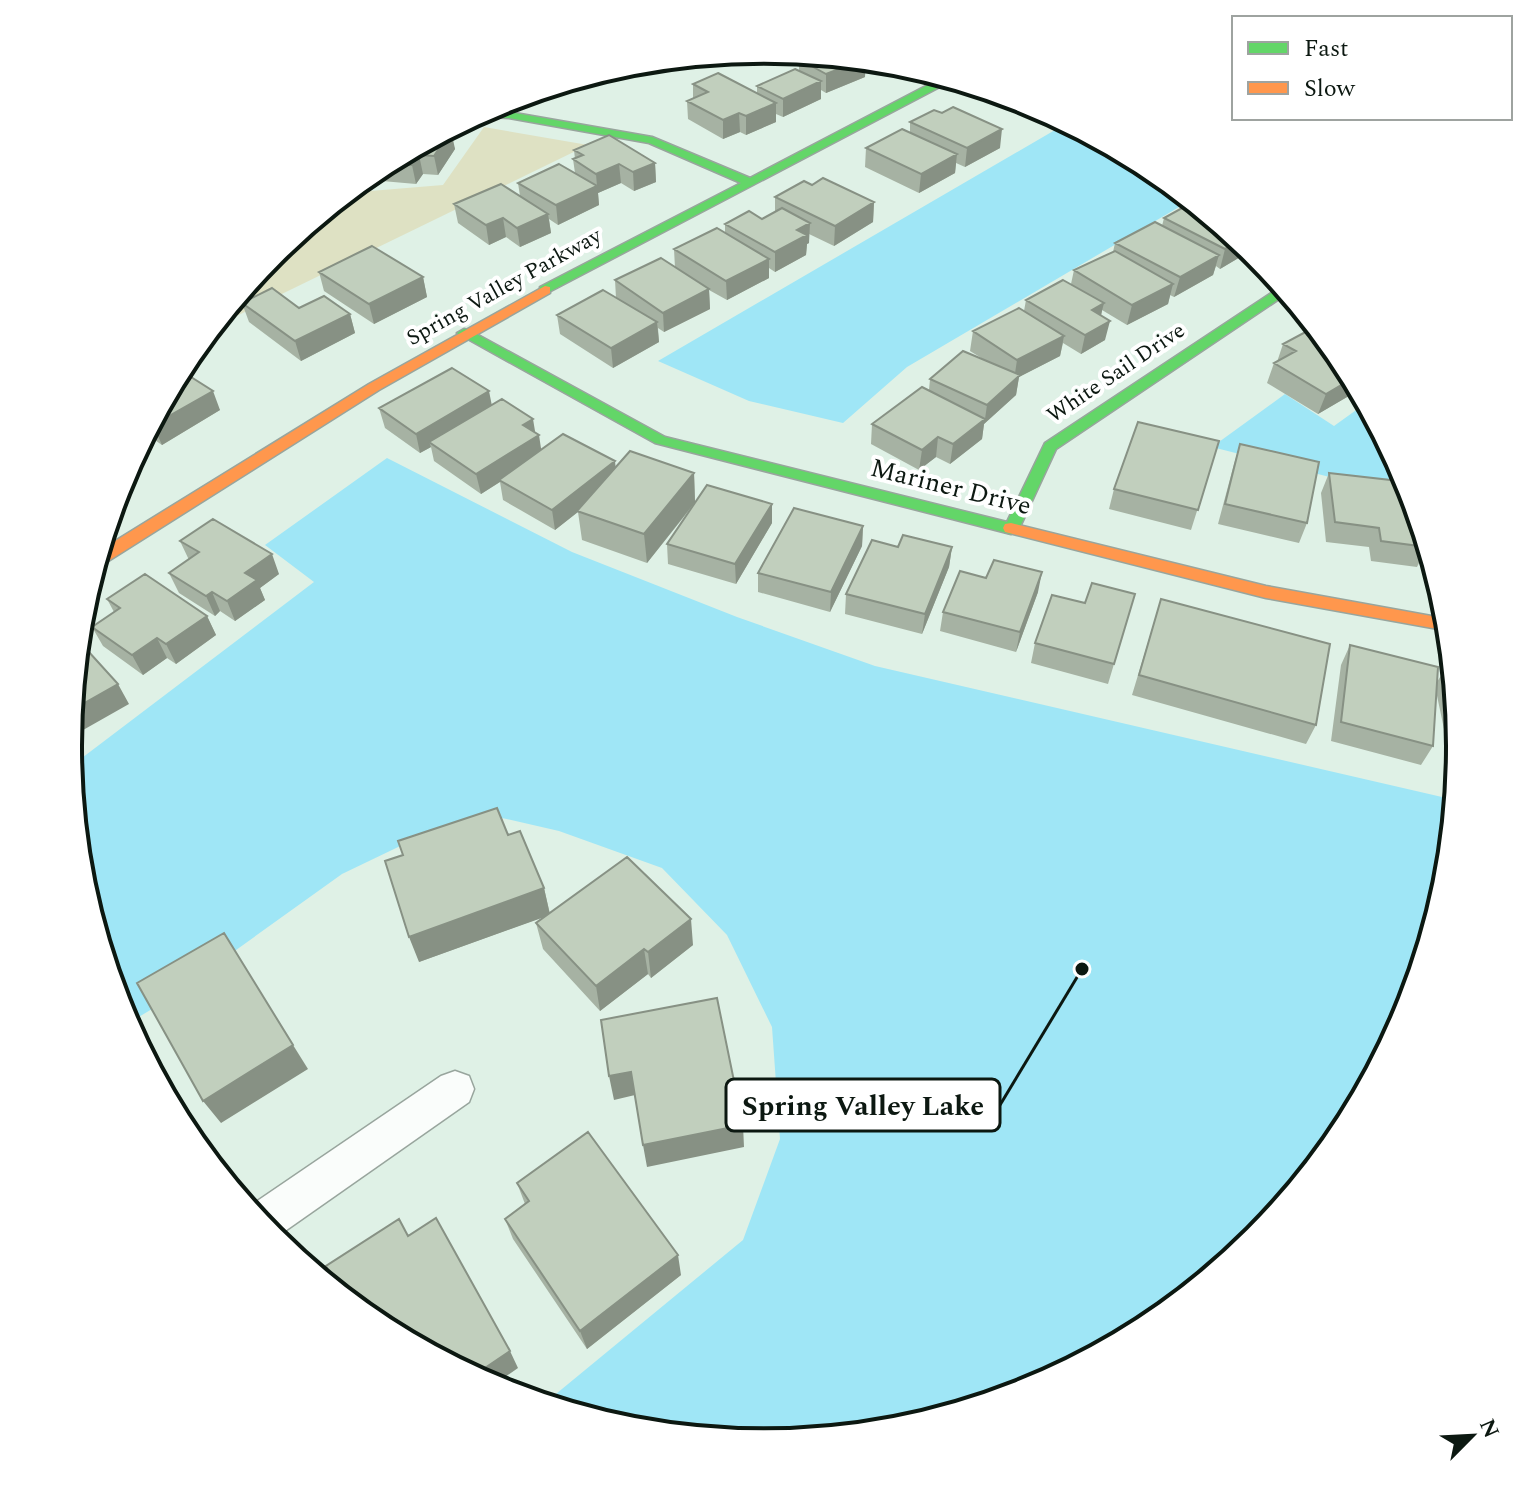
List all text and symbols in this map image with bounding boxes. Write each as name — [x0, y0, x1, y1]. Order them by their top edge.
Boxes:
legend — [1232, 16, 1512, 120]
text: Fast — [1304, 31, 1349, 67]
text: Slow — [1304, 71, 1356, 107]
street label: Spring Valley Parkway — [400, 219, 609, 354]
street label: White Sail Drive — [1040, 314, 1192, 432]
street label: Mariner Drive — [866, 448, 1036, 526]
callout: Spring Valley Lake — [726, 1079, 1000, 1131]
text: Spring Valley Lake — [742, 1085, 984, 1128]
north arrow — [1432, 1396, 1512, 1476]
text: N — [1470, 1414, 1508, 1443]

